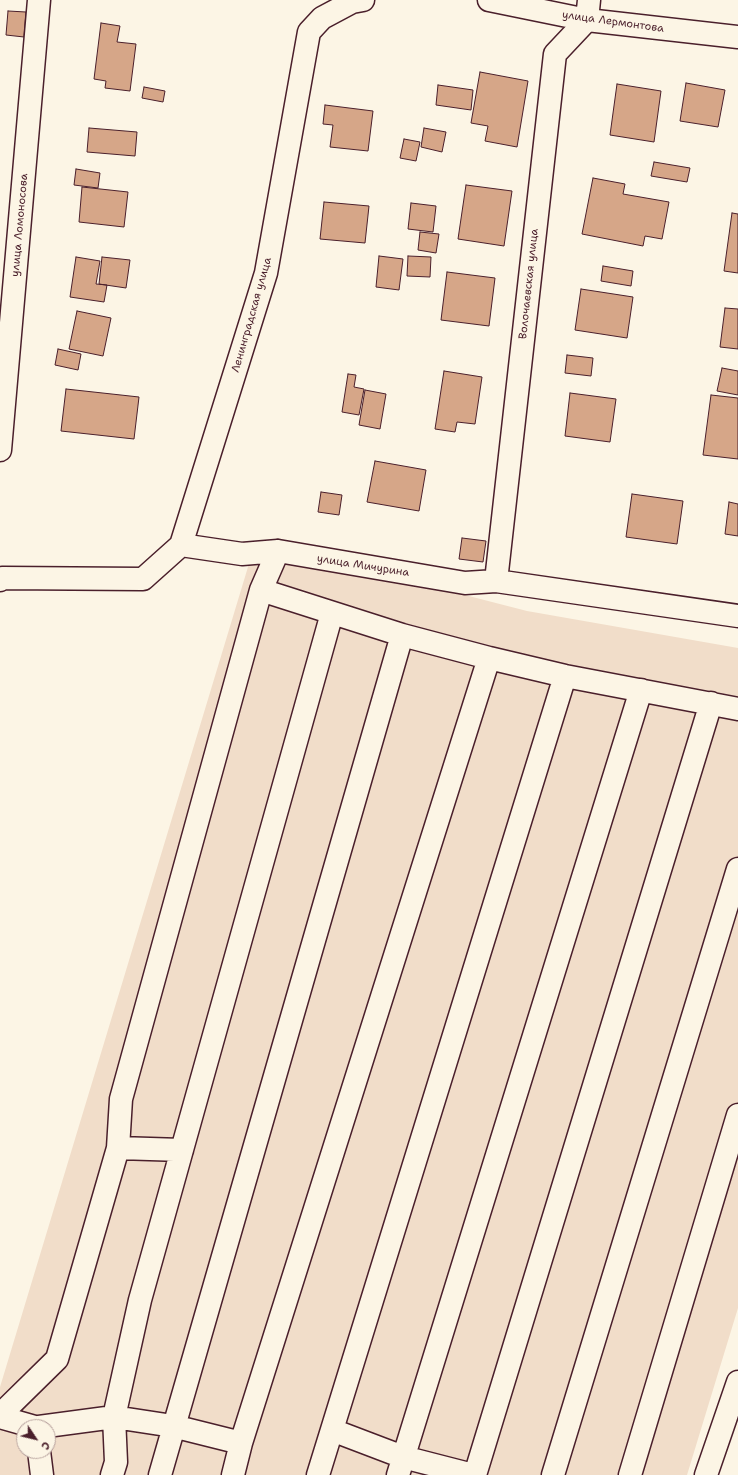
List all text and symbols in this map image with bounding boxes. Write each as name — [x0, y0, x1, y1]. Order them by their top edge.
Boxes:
street label: улица Лермонтова — [561, 8, 665, 36]
street label: улица Ломоносова — [9, 173, 31, 277]
street label: Волочаевская улица — [517, 228, 541, 340]
street label: Ленинградская улица — [229, 256, 275, 374]
street label: улица Мичурина — [316, 552, 410, 580]
north arrow — [16, 1419, 56, 1459]
text: С — [37, 1439, 54, 1453]

